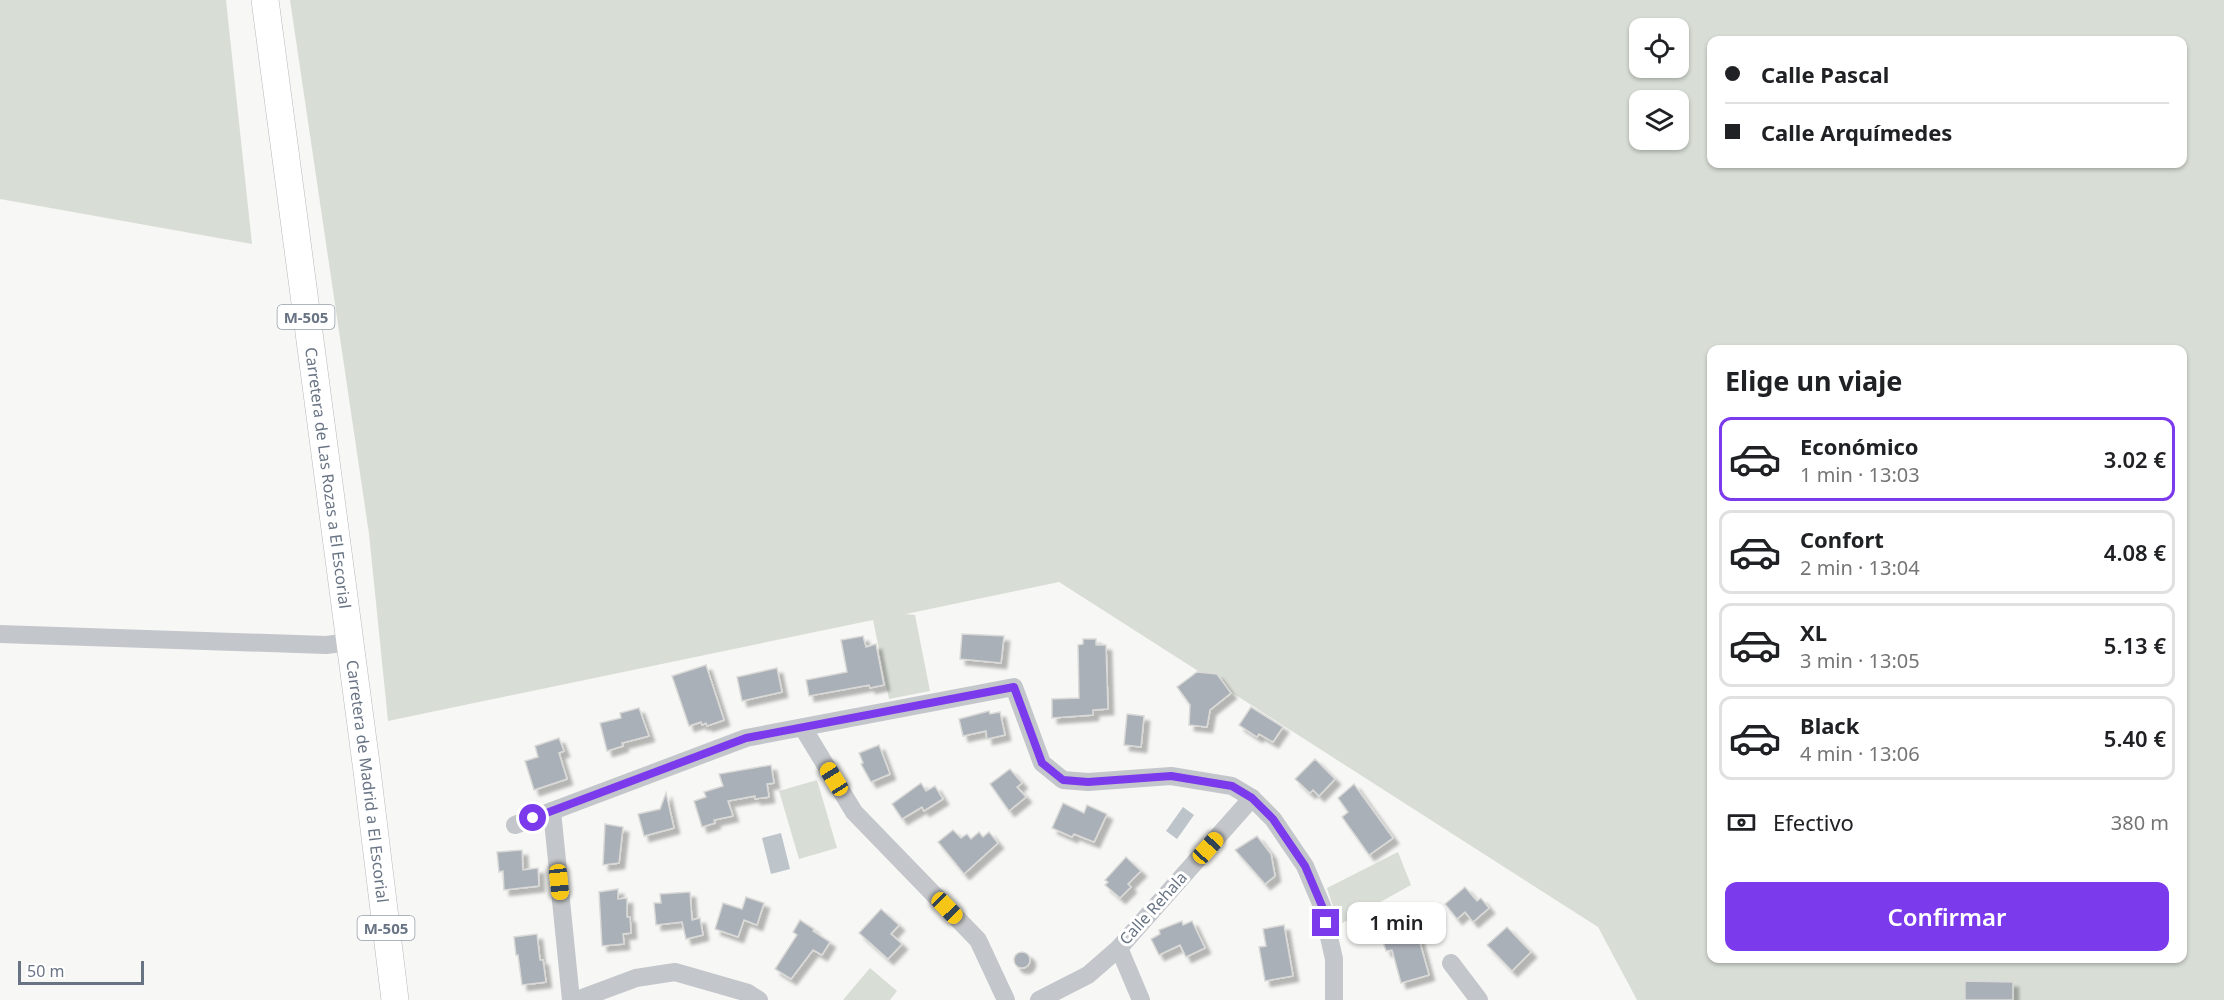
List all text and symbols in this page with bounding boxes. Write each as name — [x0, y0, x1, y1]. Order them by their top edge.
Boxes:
map controls — [1629, 18, 1689, 150]
button: locate — [1629, 18, 1689, 78]
text: Calle Pascal — [1761, 59, 1889, 89]
button: layers — [1629, 90, 1689, 150]
text: Calle Arquímedes — [1761, 117, 1952, 147]
road number: M-505 — [278, 305, 334, 329]
street label: Carretera de Las Rozas a El Escorial — [300, 346, 356, 610]
text: Elige un viaje — [1725, 362, 1902, 399]
text: Económico — [1800, 431, 1919, 461]
icon: car — [1728, 432, 1782, 486]
text: 3.02 € — [2104, 444, 2166, 474]
text: 1 min · 13:03 — [1800, 461, 1920, 488]
text: Confort — [1800, 524, 1884, 554]
icon: car — [1728, 525, 1782, 579]
text: 4.08 € — [2104, 537, 2166, 567]
text: 2 min · 13:04 — [1800, 554, 1920, 581]
text: XL — [1800, 617, 1827, 647]
icon: car — [1728, 618, 1782, 672]
text: 5.13 € — [2104, 630, 2166, 660]
text: 3 min · 13:05 — [1800, 647, 1920, 674]
street label: Carretera de Madrid a El Escorial — [341, 658, 394, 904]
text: Black — [1800, 710, 1859, 740]
icon: car — [1728, 711, 1782, 765]
text: 5.40 € — [2104, 723, 2166, 753]
text: 4 min · 13:06 — [1800, 740, 1920, 767]
car — [817, 759, 851, 799]
route start — [519, 804, 546, 831]
icon: cash — [1725, 806, 1758, 839]
text: Efectivo — [1773, 807, 1854, 837]
text: 380 m — [2111, 809, 2169, 836]
car — [1189, 829, 1227, 867]
car — [548, 863, 570, 901]
street label: Calle Rehala — [1114, 867, 1192, 949]
button: Confirmar — [1725, 882, 2169, 951]
car — [928, 889, 966, 927]
callout: 1 min — [1347, 902, 1446, 944]
route end — [1312, 909, 1339, 936]
text: 1 min — [1369, 909, 1424, 936]
road number: M-505 — [358, 916, 414, 940]
scale bar — [18, 958, 144, 986]
text: 50 m — [27, 960, 64, 982]

